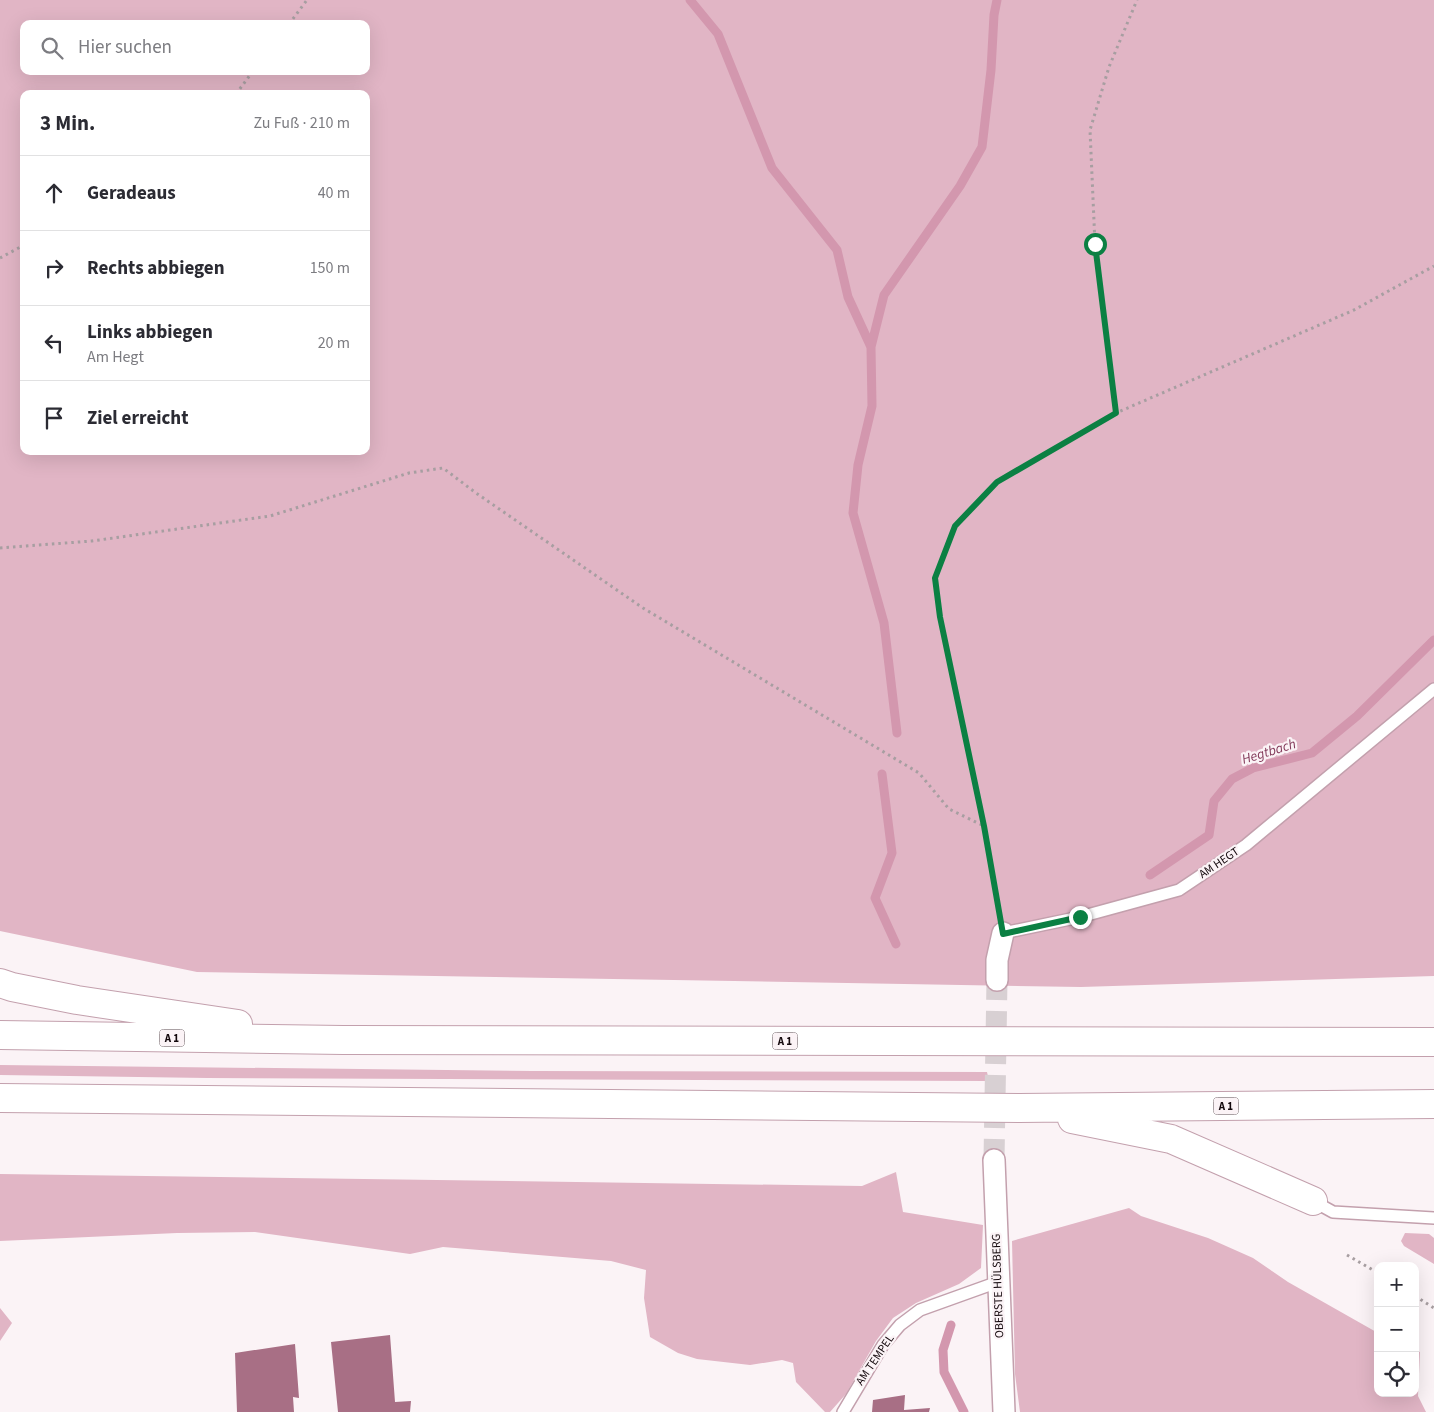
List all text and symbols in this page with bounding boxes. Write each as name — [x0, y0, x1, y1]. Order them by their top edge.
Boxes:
search box — [20, 20, 370, 75]
icon: search — [38, 34, 66, 62]
text: Hier suchen — [78, 34, 172, 61]
text: 3 Min. — [40, 108, 95, 138]
text: Zu Fuß · 210 m — [254, 112, 350, 134]
icon: ahead — [40, 179, 68, 207]
text: Geradeaus — [87, 180, 176, 207]
text: 40 m — [318, 182, 350, 204]
route start — [1084, 233, 1107, 256]
icon: right — [40, 254, 68, 282]
text: Rechts abbiegen — [87, 255, 225, 282]
text: 150 m — [310, 257, 350, 279]
text: Links abbiegen — [87, 319, 213, 346]
icon: left — [40, 329, 68, 357]
text: 20 m — [318, 332, 350, 354]
text: Am Hegt — [87, 346, 144, 368]
icon: arrive — [40, 404, 68, 432]
text: Ziel erreicht — [87, 405, 188, 432]
water label: Hegtbach — [1239, 734, 1299, 770]
street label: AM HEGT — [1195, 843, 1243, 883]
route end — [1069, 906, 1092, 929]
road number: A 1 — [160, 1030, 184, 1046]
road number: A 1 — [772, 1032, 798, 1050]
road number: A 1 — [1214, 1098, 1238, 1114]
street label: OBERSTE HÜLSBERG — [988, 1233, 1008, 1339]
map controls — [1374, 1262, 1419, 1397]
button: + — [1374, 1262, 1419, 1307]
button: − — [1374, 1307, 1419, 1352]
street label: AM TEMPEL — [852, 1331, 898, 1389]
button: locate — [1374, 1352, 1419, 1397]

